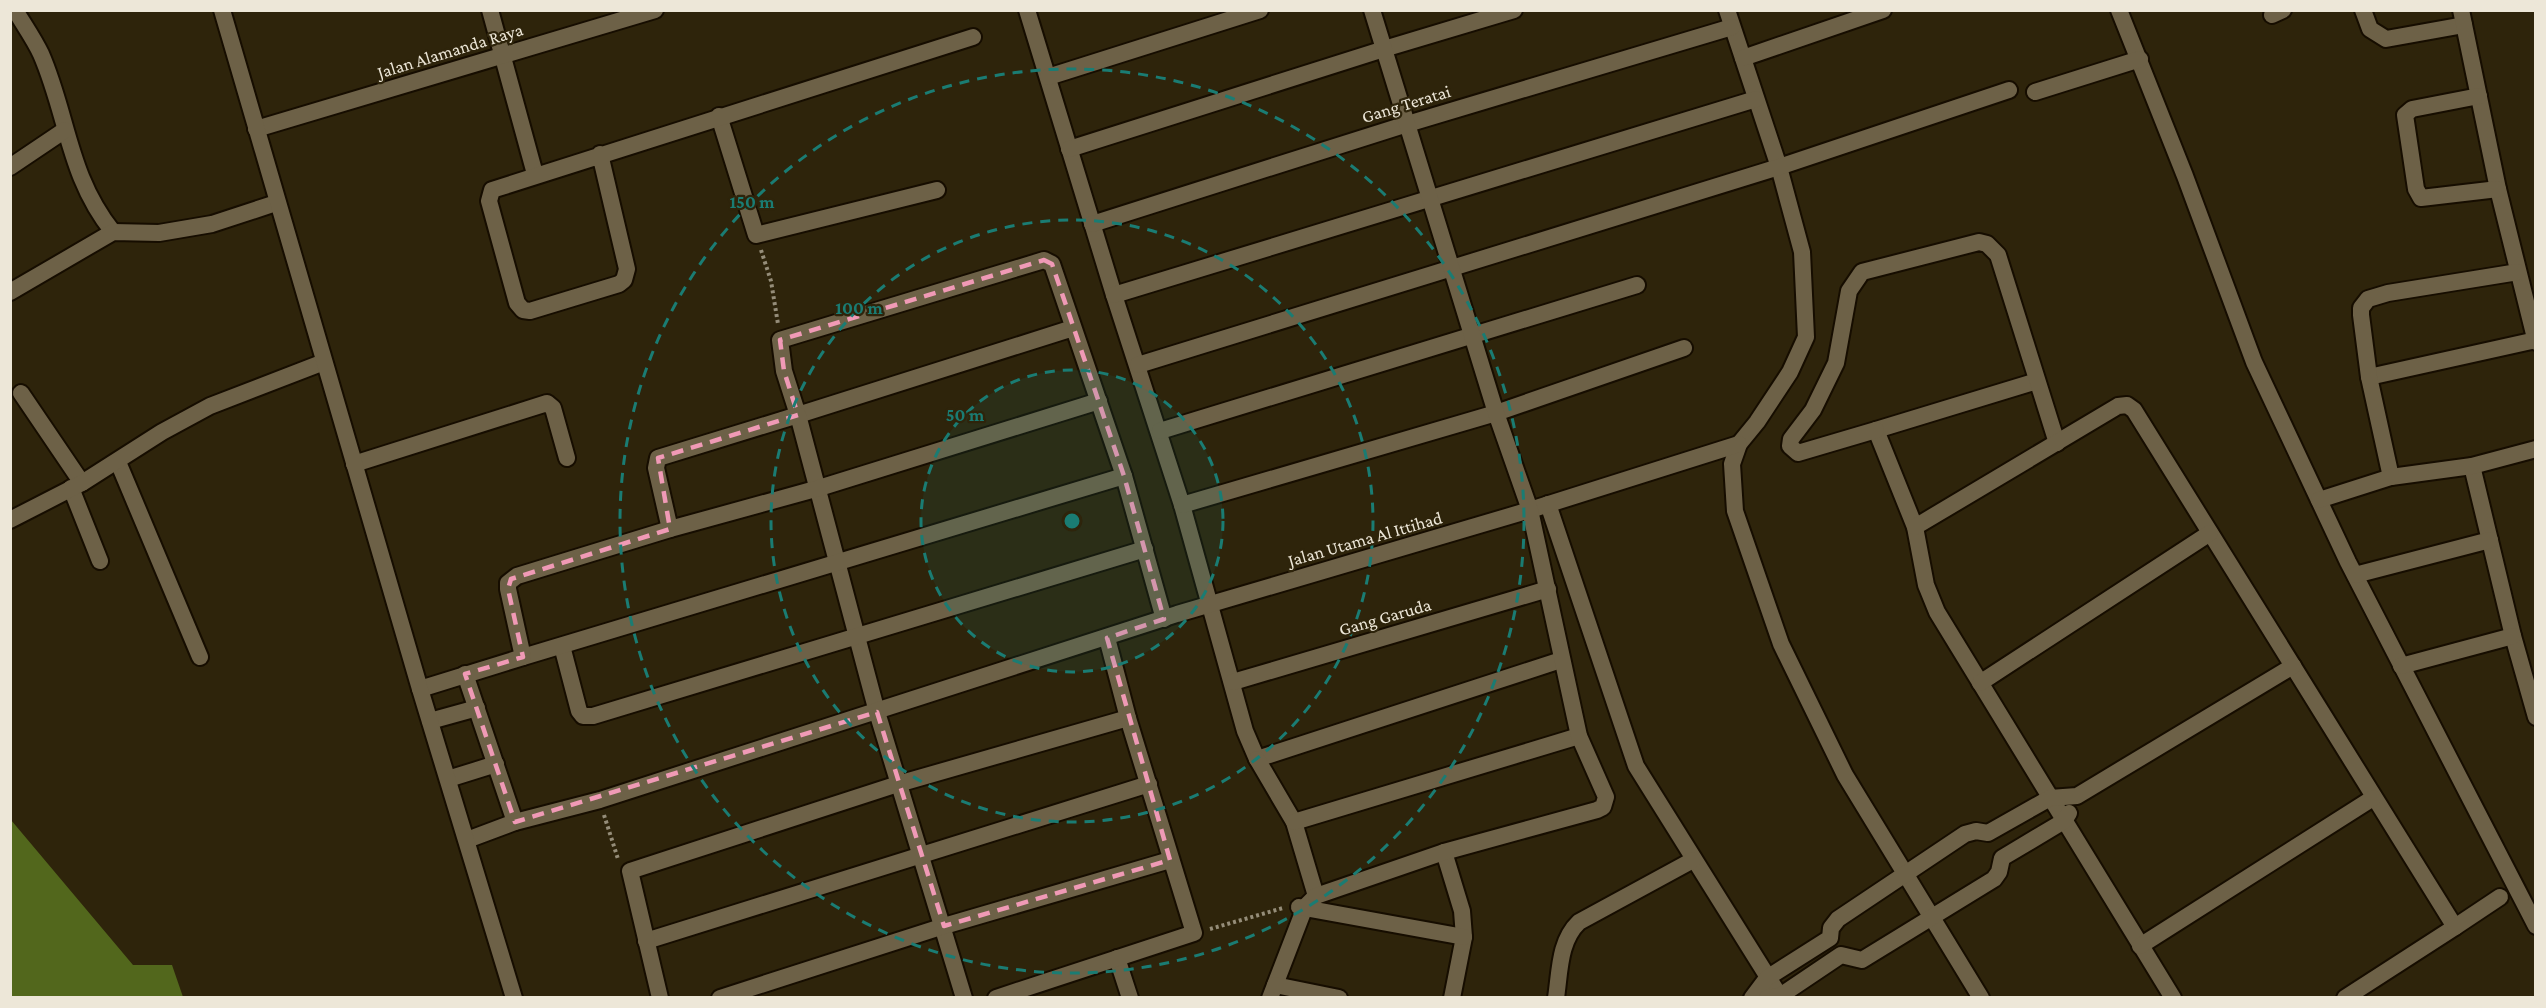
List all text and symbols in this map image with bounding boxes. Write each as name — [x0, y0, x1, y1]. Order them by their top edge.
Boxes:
street label: Jalan Alamanda Raya — [373, 19, 525, 83]
street label: Gang Teratai — [1359, 81, 1453, 127]
text: 150 m — [729, 192, 775, 212]
text: 100 m — [835, 298, 883, 318]
text: 50 m — [946, 405, 985, 425]
street label: Jalan Utama Al Ittihad — [1284, 507, 1445, 571]
centre of rings — [1062, 511, 1082, 531]
street label: Gang Garuda — [1337, 594, 1433, 640]

